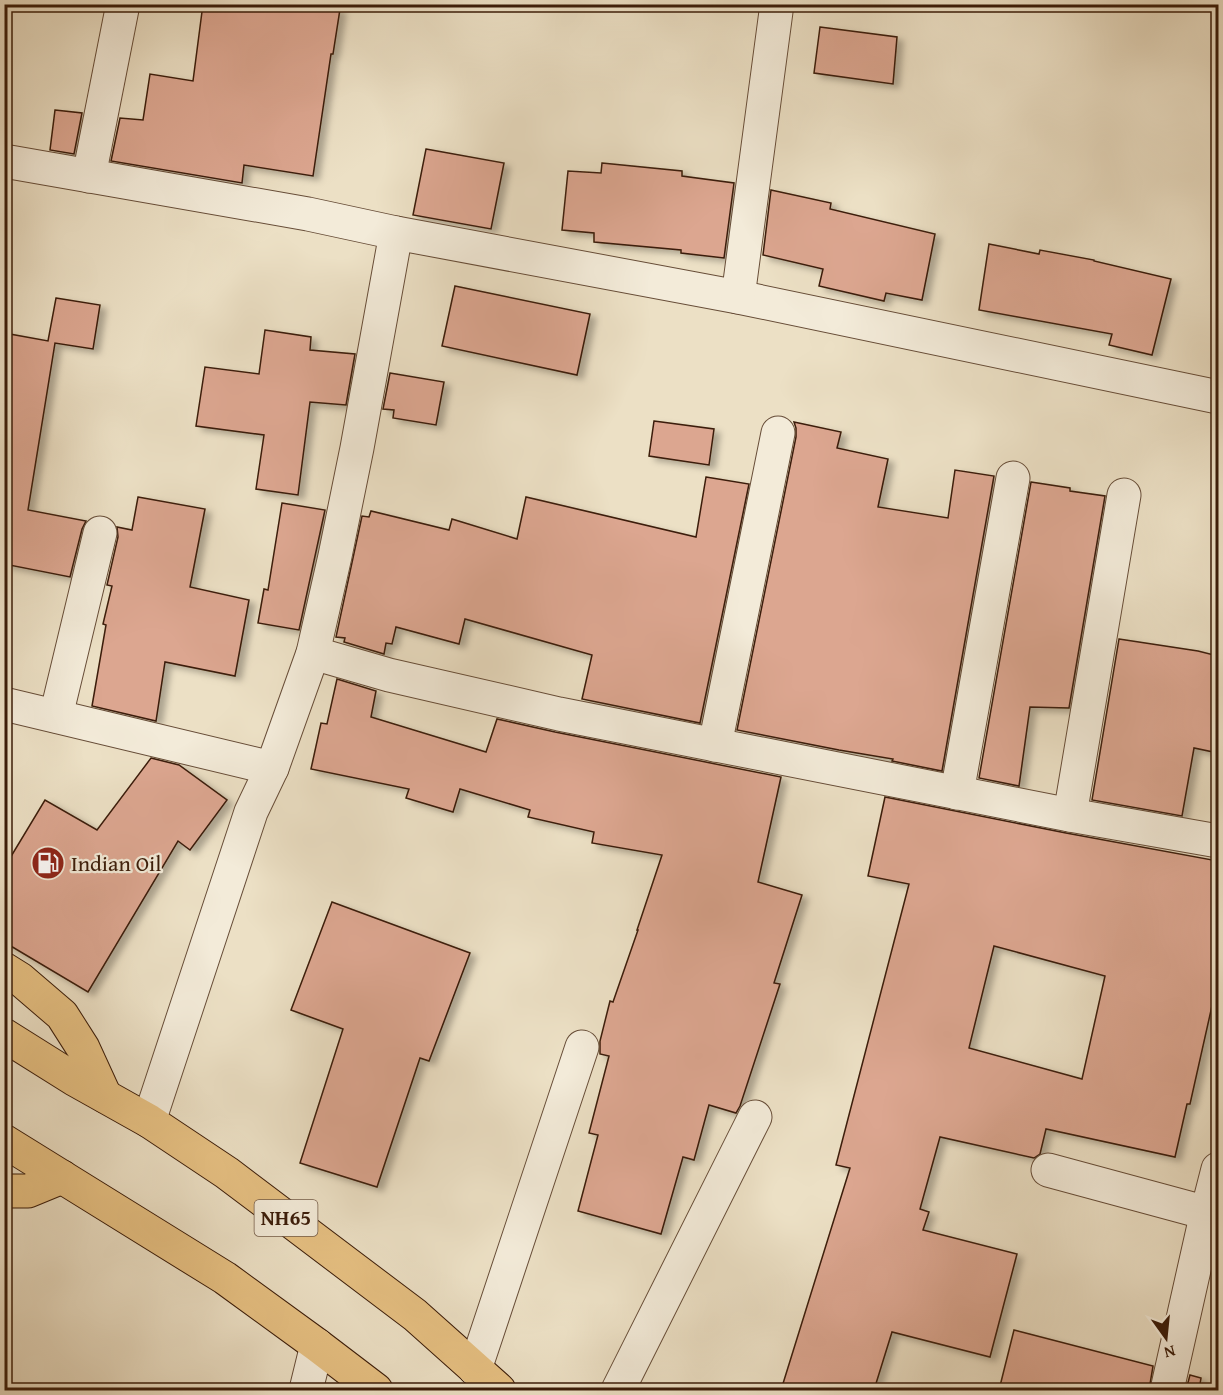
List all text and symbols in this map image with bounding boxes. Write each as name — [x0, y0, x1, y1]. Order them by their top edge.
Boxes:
fuel station icon: Indian Oil — [30, 845, 66, 881]
place label: Indian Oil — [71, 847, 161, 879]
road number: NH65 — [254, 1200, 318, 1236]
north arrow — [1136, 1308, 1196, 1368]
text: N — [1161, 1340, 1178, 1366]

